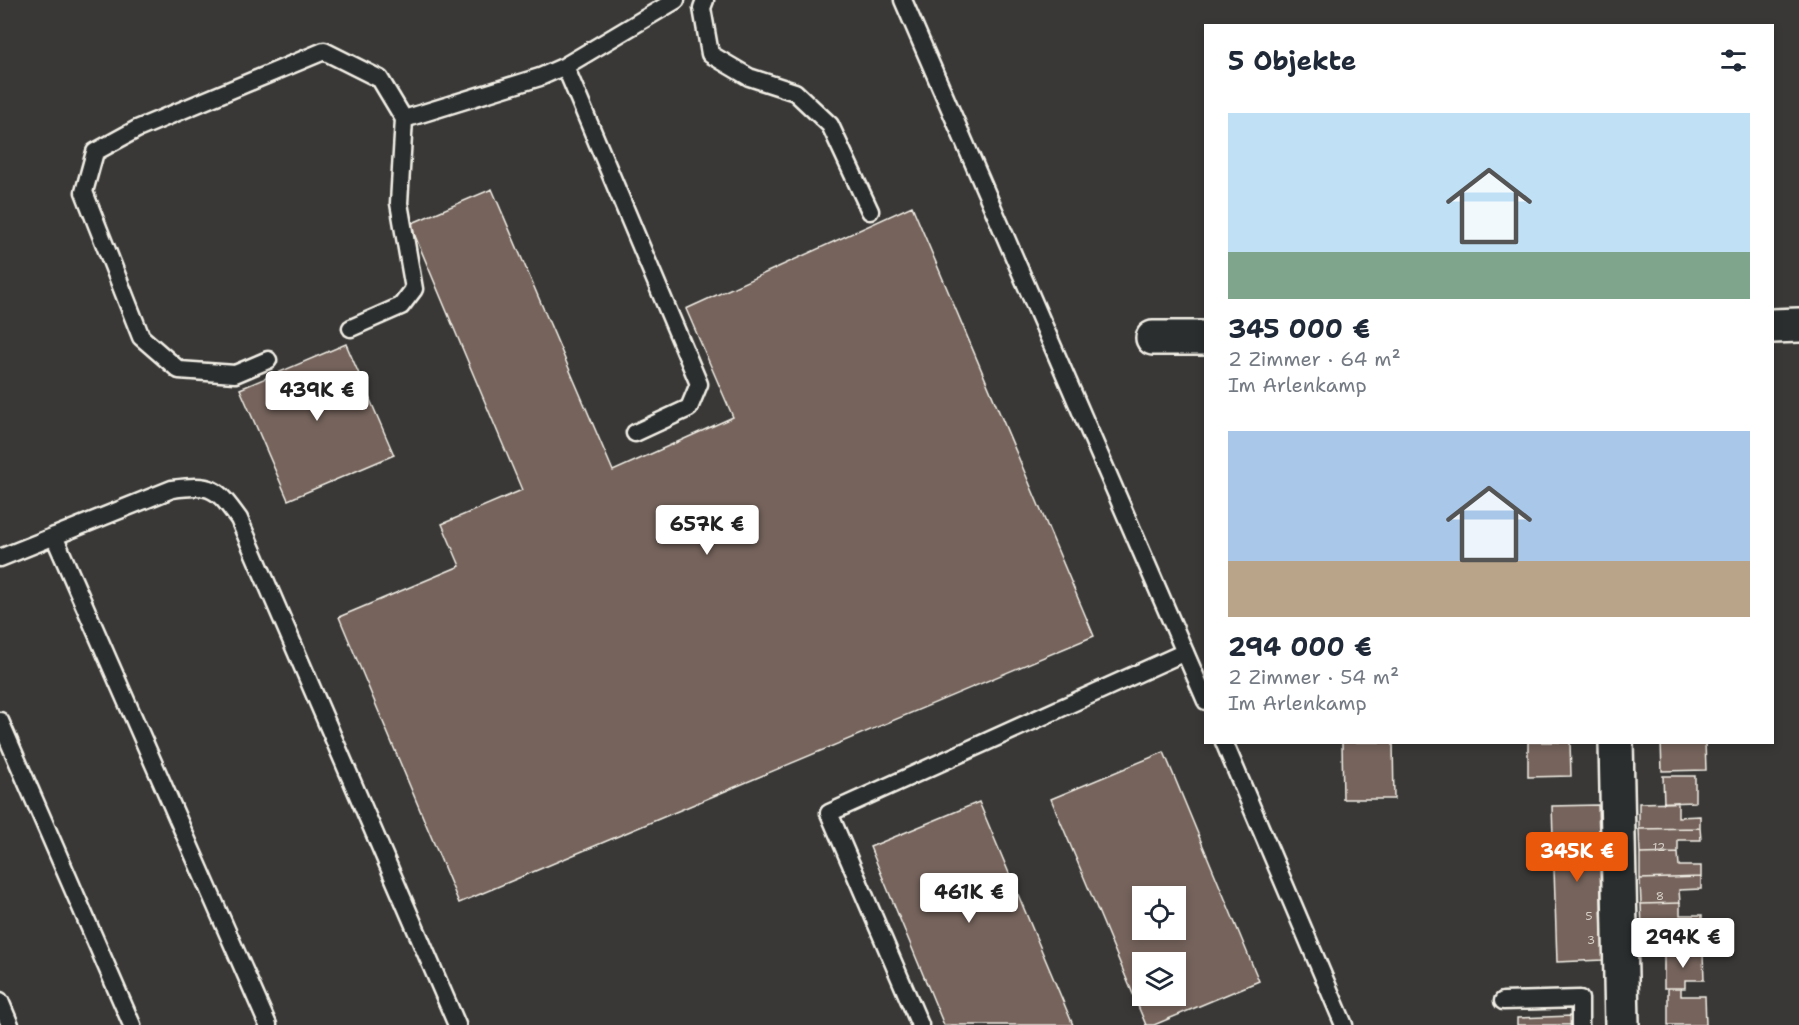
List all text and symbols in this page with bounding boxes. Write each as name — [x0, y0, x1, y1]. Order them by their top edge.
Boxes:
text: 5 Objekte — [1228, 43, 1356, 78]
icon: filters — [1717, 44, 1750, 77]
icon: home — [1435, 152, 1543, 260]
text: 345 000 € — [1228, 311, 1370, 346]
text: 2 Zimmer · 64 m² — [1228, 346, 1401, 372]
pin: 439K € — [268, 371, 366, 422]
text: Im Arlenkamp — [1228, 372, 1367, 398]
text: 439K € — [280, 377, 354, 403]
icon: home — [1435, 470, 1543, 578]
pin: 657K € — [658, 505, 756, 556]
text: 657K € — [670, 511, 744, 537]
text: 294 000 € — [1228, 629, 1372, 664]
text: 2 Zimmer · 54 m² — [1228, 664, 1399, 690]
text: Im Arlenkamp — [1228, 690, 1367, 716]
pin: 345K € — [1528, 832, 1626, 883]
text: 345K € — [1540, 838, 1614, 864]
house number: 12 — [1653, 839, 1665, 855]
pin: 461K € — [920, 873, 1018, 924]
text: 461K € — [934, 879, 1004, 905]
map controls — [1132, 886, 1186, 1006]
button: locate — [1132, 886, 1186, 940]
house number: 8 — [1656, 888, 1664, 904]
house number: 5 — [1585, 908, 1593, 924]
pin: 294K € — [1634, 918, 1732, 969]
text: 294K € — [1645, 924, 1721, 950]
house number: 3 — [1587, 932, 1595, 948]
button: layers — [1132, 952, 1186, 1006]

